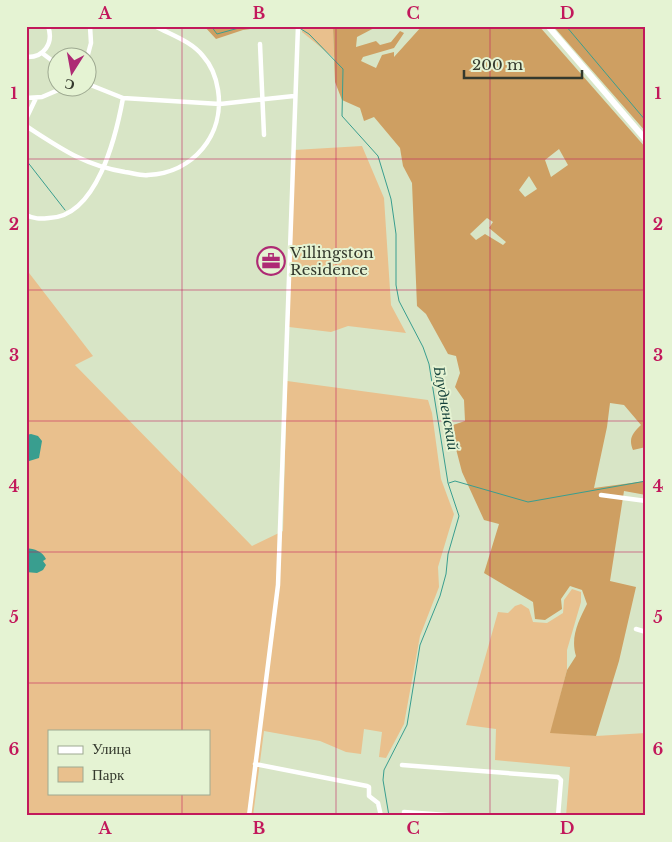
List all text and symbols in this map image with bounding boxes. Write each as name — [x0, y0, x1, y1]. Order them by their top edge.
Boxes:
text: A — [98, 3, 113, 23]
text: B — [253, 3, 266, 23]
text: C — [406, 3, 420, 23]
text: D — [560, 3, 574, 23]
north arrow — [48, 48, 98, 98]
scale bar — [464, 48, 582, 80]
text: 200 m — [472, 55, 523, 74]
text: С — [63, 75, 76, 95]
text: 1 — [11, 83, 18, 103]
text: 1 — [655, 83, 662, 103]
text: 2 — [9, 214, 19, 234]
text: 2 — [653, 214, 663, 234]
place label: Villingston Residence — [289, 243, 374, 279]
office icon: Villingston Residence — [256, 246, 286, 276]
text: 3 — [9, 345, 19, 365]
text: 3 — [653, 345, 663, 365]
water label: Блудненский — [430, 363, 464, 452]
text: 4 — [9, 476, 19, 496]
text: 4 — [653, 476, 663, 496]
text: 5 — [9, 607, 19, 627]
text: 5 — [653, 607, 663, 627]
legend — [48, 730, 210, 794]
text: 6 — [9, 739, 20, 759]
text: Улица — [92, 739, 131, 758]
text: 6 — [653, 739, 664, 759]
text: Парк — [92, 765, 125, 784]
text: A — [98, 818, 113, 838]
text: B — [253, 818, 266, 838]
text: C — [406, 818, 420, 838]
text: D — [560, 818, 574, 838]

